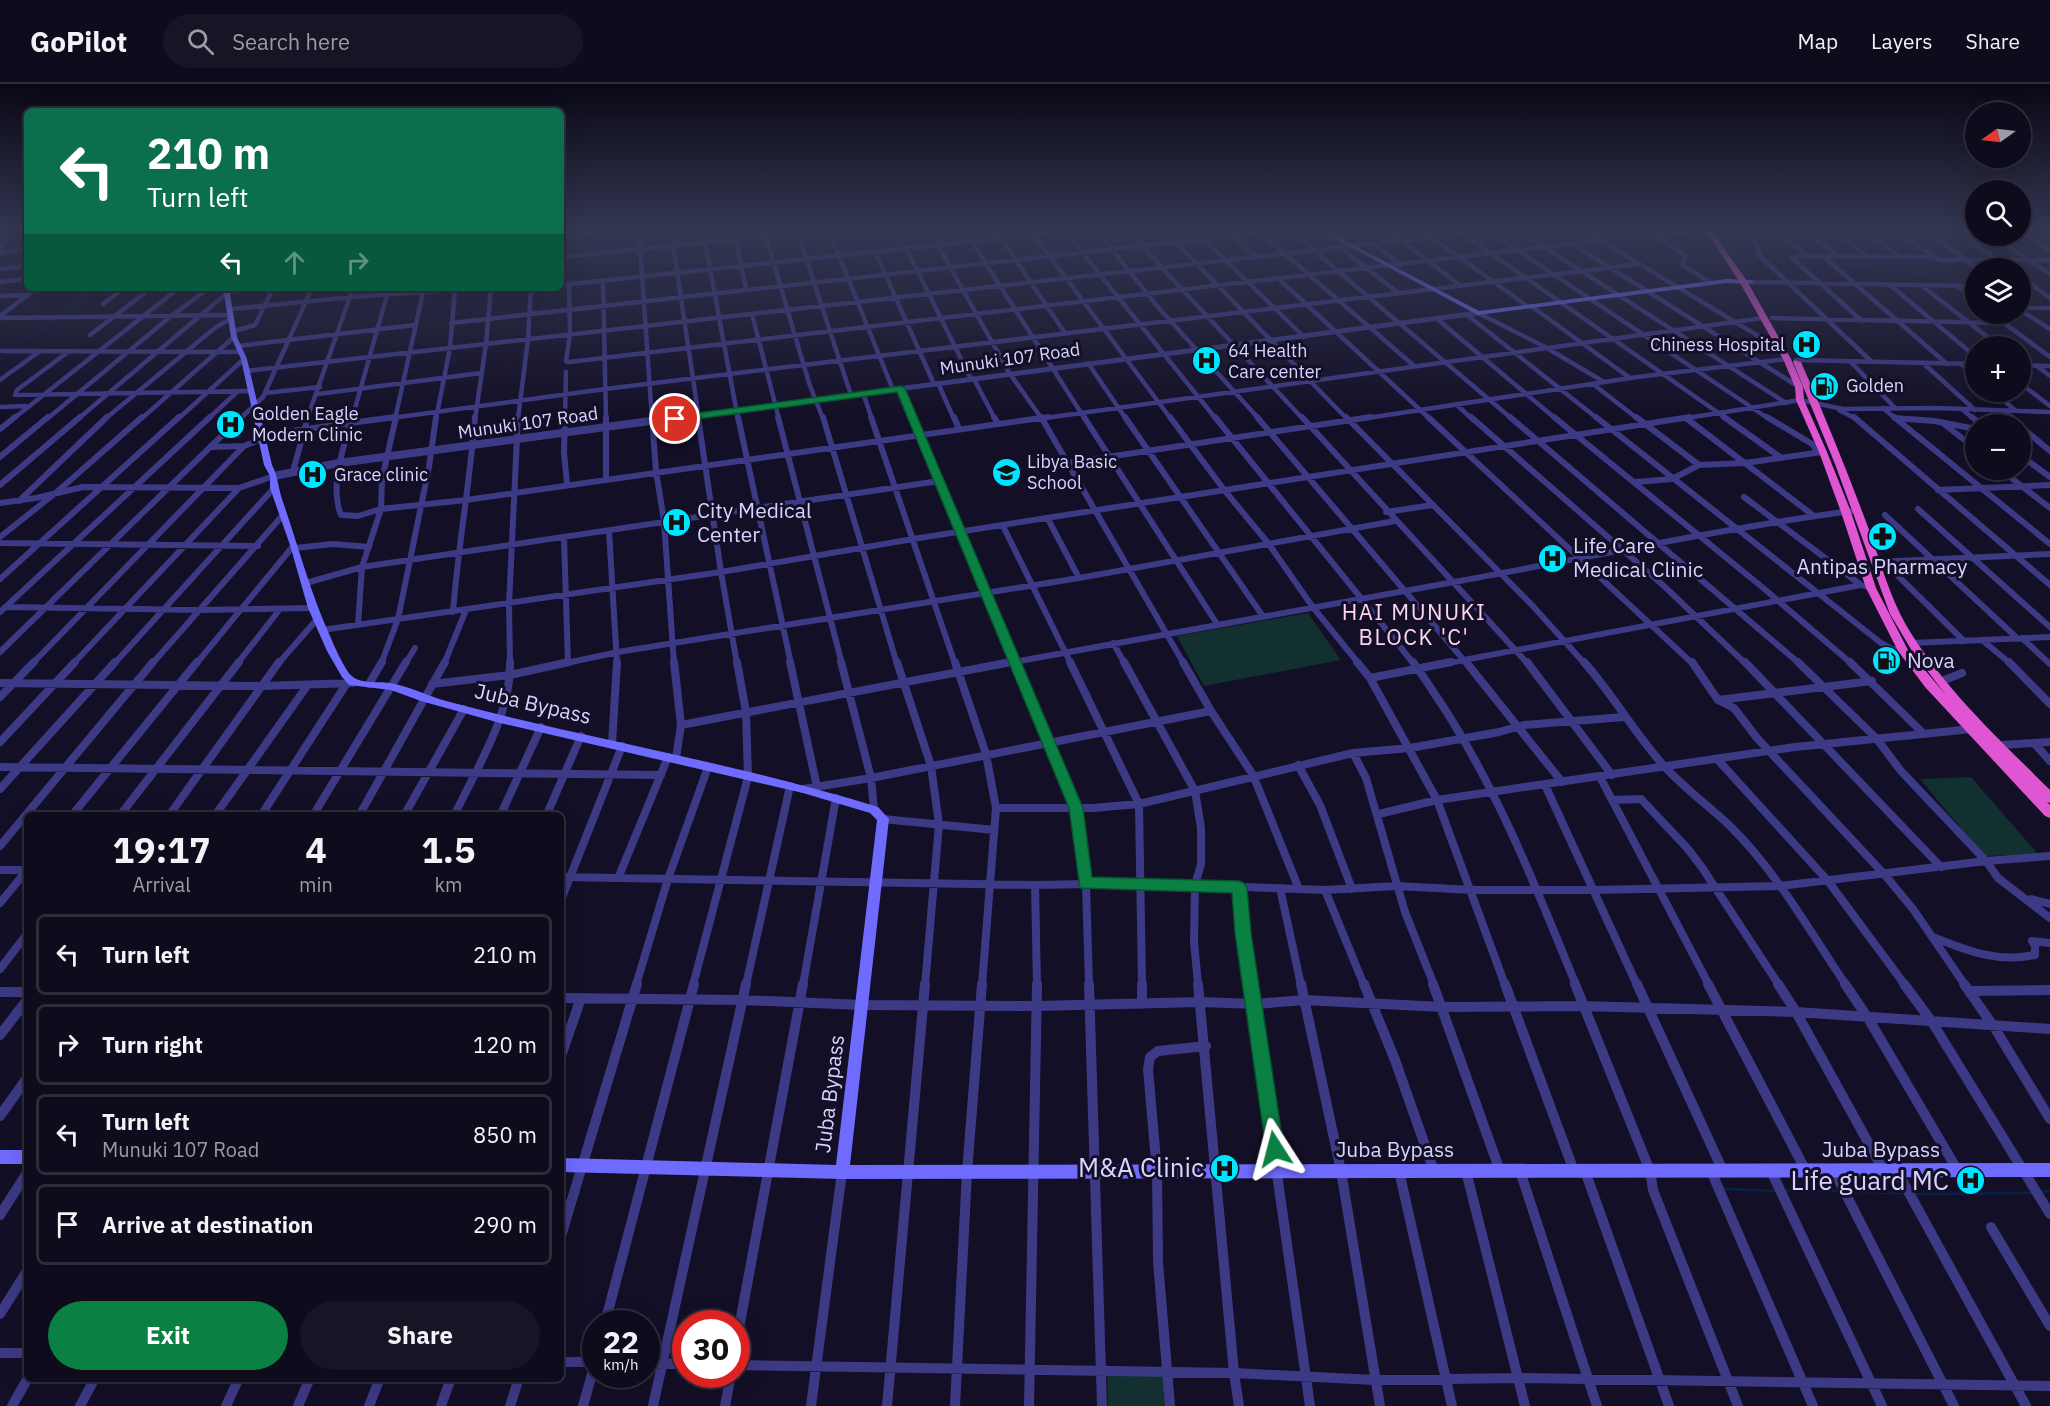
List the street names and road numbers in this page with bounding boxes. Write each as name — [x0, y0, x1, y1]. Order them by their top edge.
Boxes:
street label: Munuki 107 Road — [938, 337, 1082, 380]
street label: Munuki 107 Road — [456, 401, 600, 444]
street label: Juba Bypass — [472, 676, 594, 730]
street label: Juba Bypass — [808, 1033, 850, 1154]
street label: Juba Bypass — [1336, 1135, 1454, 1163]
street label: Juba Bypass — [1822, 1135, 1940, 1163]

